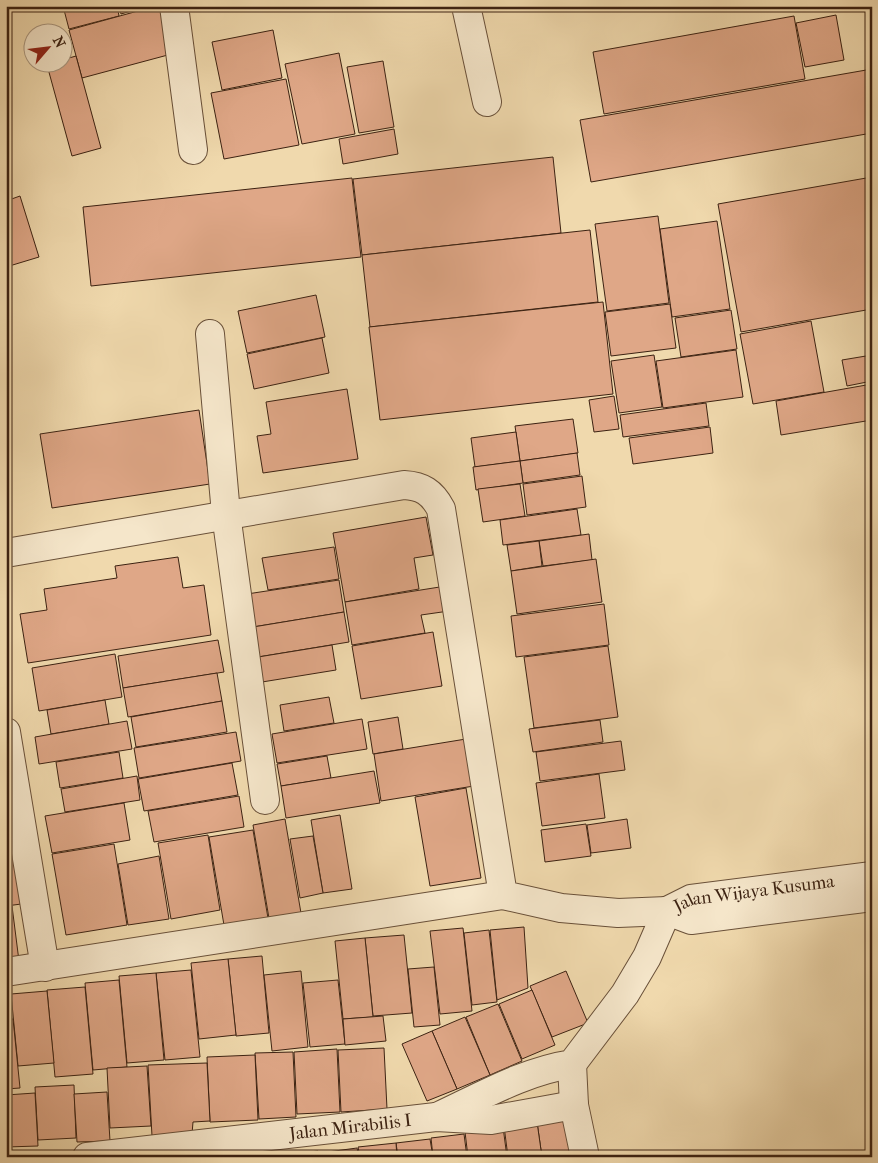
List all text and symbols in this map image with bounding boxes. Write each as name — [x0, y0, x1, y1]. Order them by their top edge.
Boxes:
north arrow — [22, 22, 72, 72]
text: N — [49, 33, 69, 51]
street label: Jalan Wijaya Kusuma — [668, 870, 836, 917]
street label: Jalan Mirabilis I — [286, 1109, 412, 1144]

